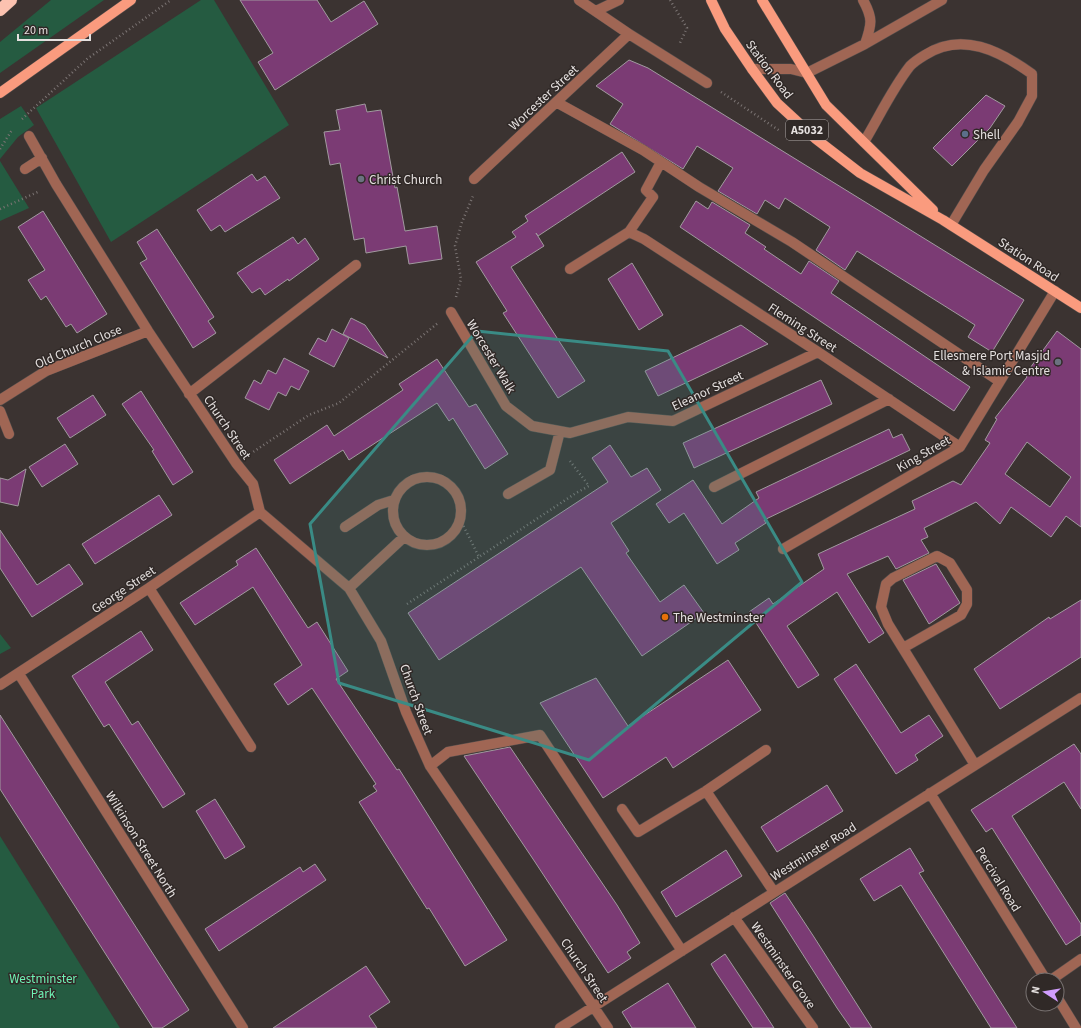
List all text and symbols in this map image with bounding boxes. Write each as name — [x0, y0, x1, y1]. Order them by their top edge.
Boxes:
scale bar — [18, 16, 90, 42]
text: 20 m — [24, 22, 48, 39]
street label: Station Road — [741, 36, 797, 103]
street label: Worcester Street — [505, 60, 583, 135]
road number: A5032 — [786, 120, 828, 140]
place label: Shell — [973, 126, 1000, 144]
marker: Shell — [960, 129, 970, 139]
place label: Christ Church — [369, 171, 442, 189]
marker: Christ Church — [356, 174, 366, 184]
street label: Station Road — [994, 233, 1062, 286]
street label: Fleming Street — [764, 299, 841, 357]
street label: Worcester Walk — [462, 316, 521, 397]
street label: Old Church Close — [32, 320, 125, 373]
place label: Ellesmere Port Masjid & Islamic Centre — [933, 347, 1050, 380]
marker: Ellesmere Port Masjid & Islamic Centre — [1053, 357, 1063, 367]
street label: Eleanor Street — [669, 366, 747, 415]
street label: Church Street — [199, 392, 256, 464]
street label: King Street — [893, 431, 954, 477]
street label: George Street — [88, 561, 160, 618]
place label: The Westminster — [673, 609, 764, 627]
marker: The Westminster — [660, 612, 670, 622]
street label: Church Street — [395, 661, 437, 738]
street label: Wilkinson Street North — [101, 788, 181, 901]
street label: Westminster Road — [767, 818, 860, 886]
street label: Percival Road — [971, 844, 1025, 915]
street label: Westminster Grove — [747, 919, 820, 1013]
street label: Church Street — [556, 935, 613, 1007]
park label: Westminster Park — [9, 970, 77, 1003]
north arrow — [1025, 972, 1065, 1012]
text: N — [1028, 985, 1044, 995]

